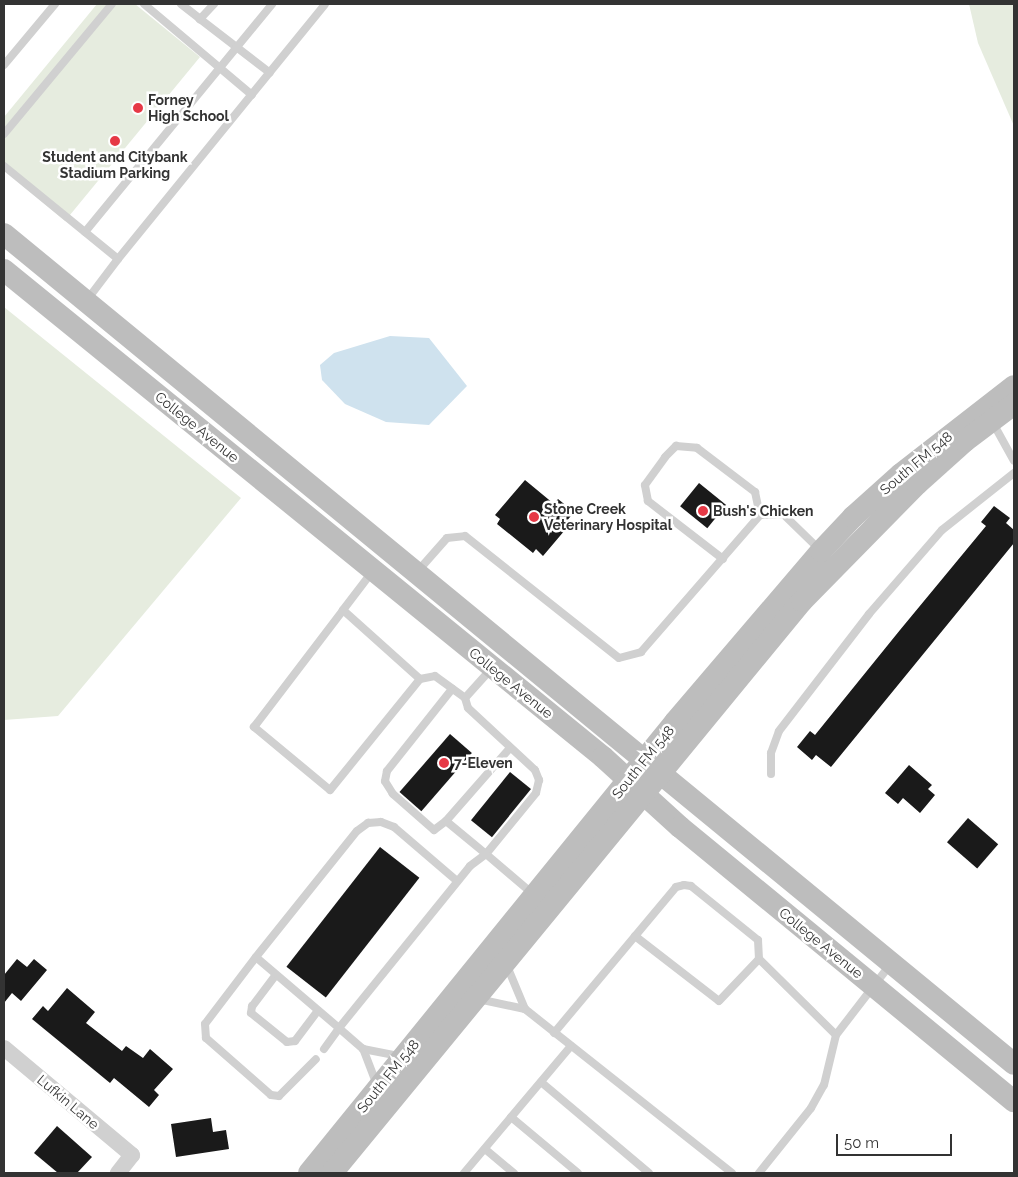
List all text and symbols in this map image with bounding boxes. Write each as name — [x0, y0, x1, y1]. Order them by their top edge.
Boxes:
place label: Forney High School — [148, 92, 229, 124]
marker: Forney High School — [132, 102, 144, 114]
marker: Student and Citybank Stadium Parking — [109, 135, 121, 147]
place label: Student and Citybank Stadium Parking — [42, 149, 188, 182]
street label: College Avenue — [152, 388, 242, 466]
street label: South FM 548 — [876, 428, 956, 498]
place label: Stone Creek Veterinary Hospital — [544, 501, 672, 534]
place label: Bush's Chicken — [713, 503, 814, 519]
marker: Bush's Chicken — [697, 505, 709, 517]
marker: Stone Creek Veterinary Hospital — [528, 511, 540, 523]
street label: College Avenue — [466, 644, 556, 722]
street label: South FM 548 — [608, 722, 678, 802]
place label: 7-Eleven — [454, 755, 513, 771]
marker: 7-Eleven — [438, 757, 450, 769]
street label: College Avenue — [776, 904, 866, 982]
street label: South FM 548 — [353, 1036, 423, 1116]
street label: Lufkin Lane — [34, 1071, 102, 1133]
scale bar — [838, 1124, 954, 1156]
text: 50 m — [844, 1134, 879, 1152]

